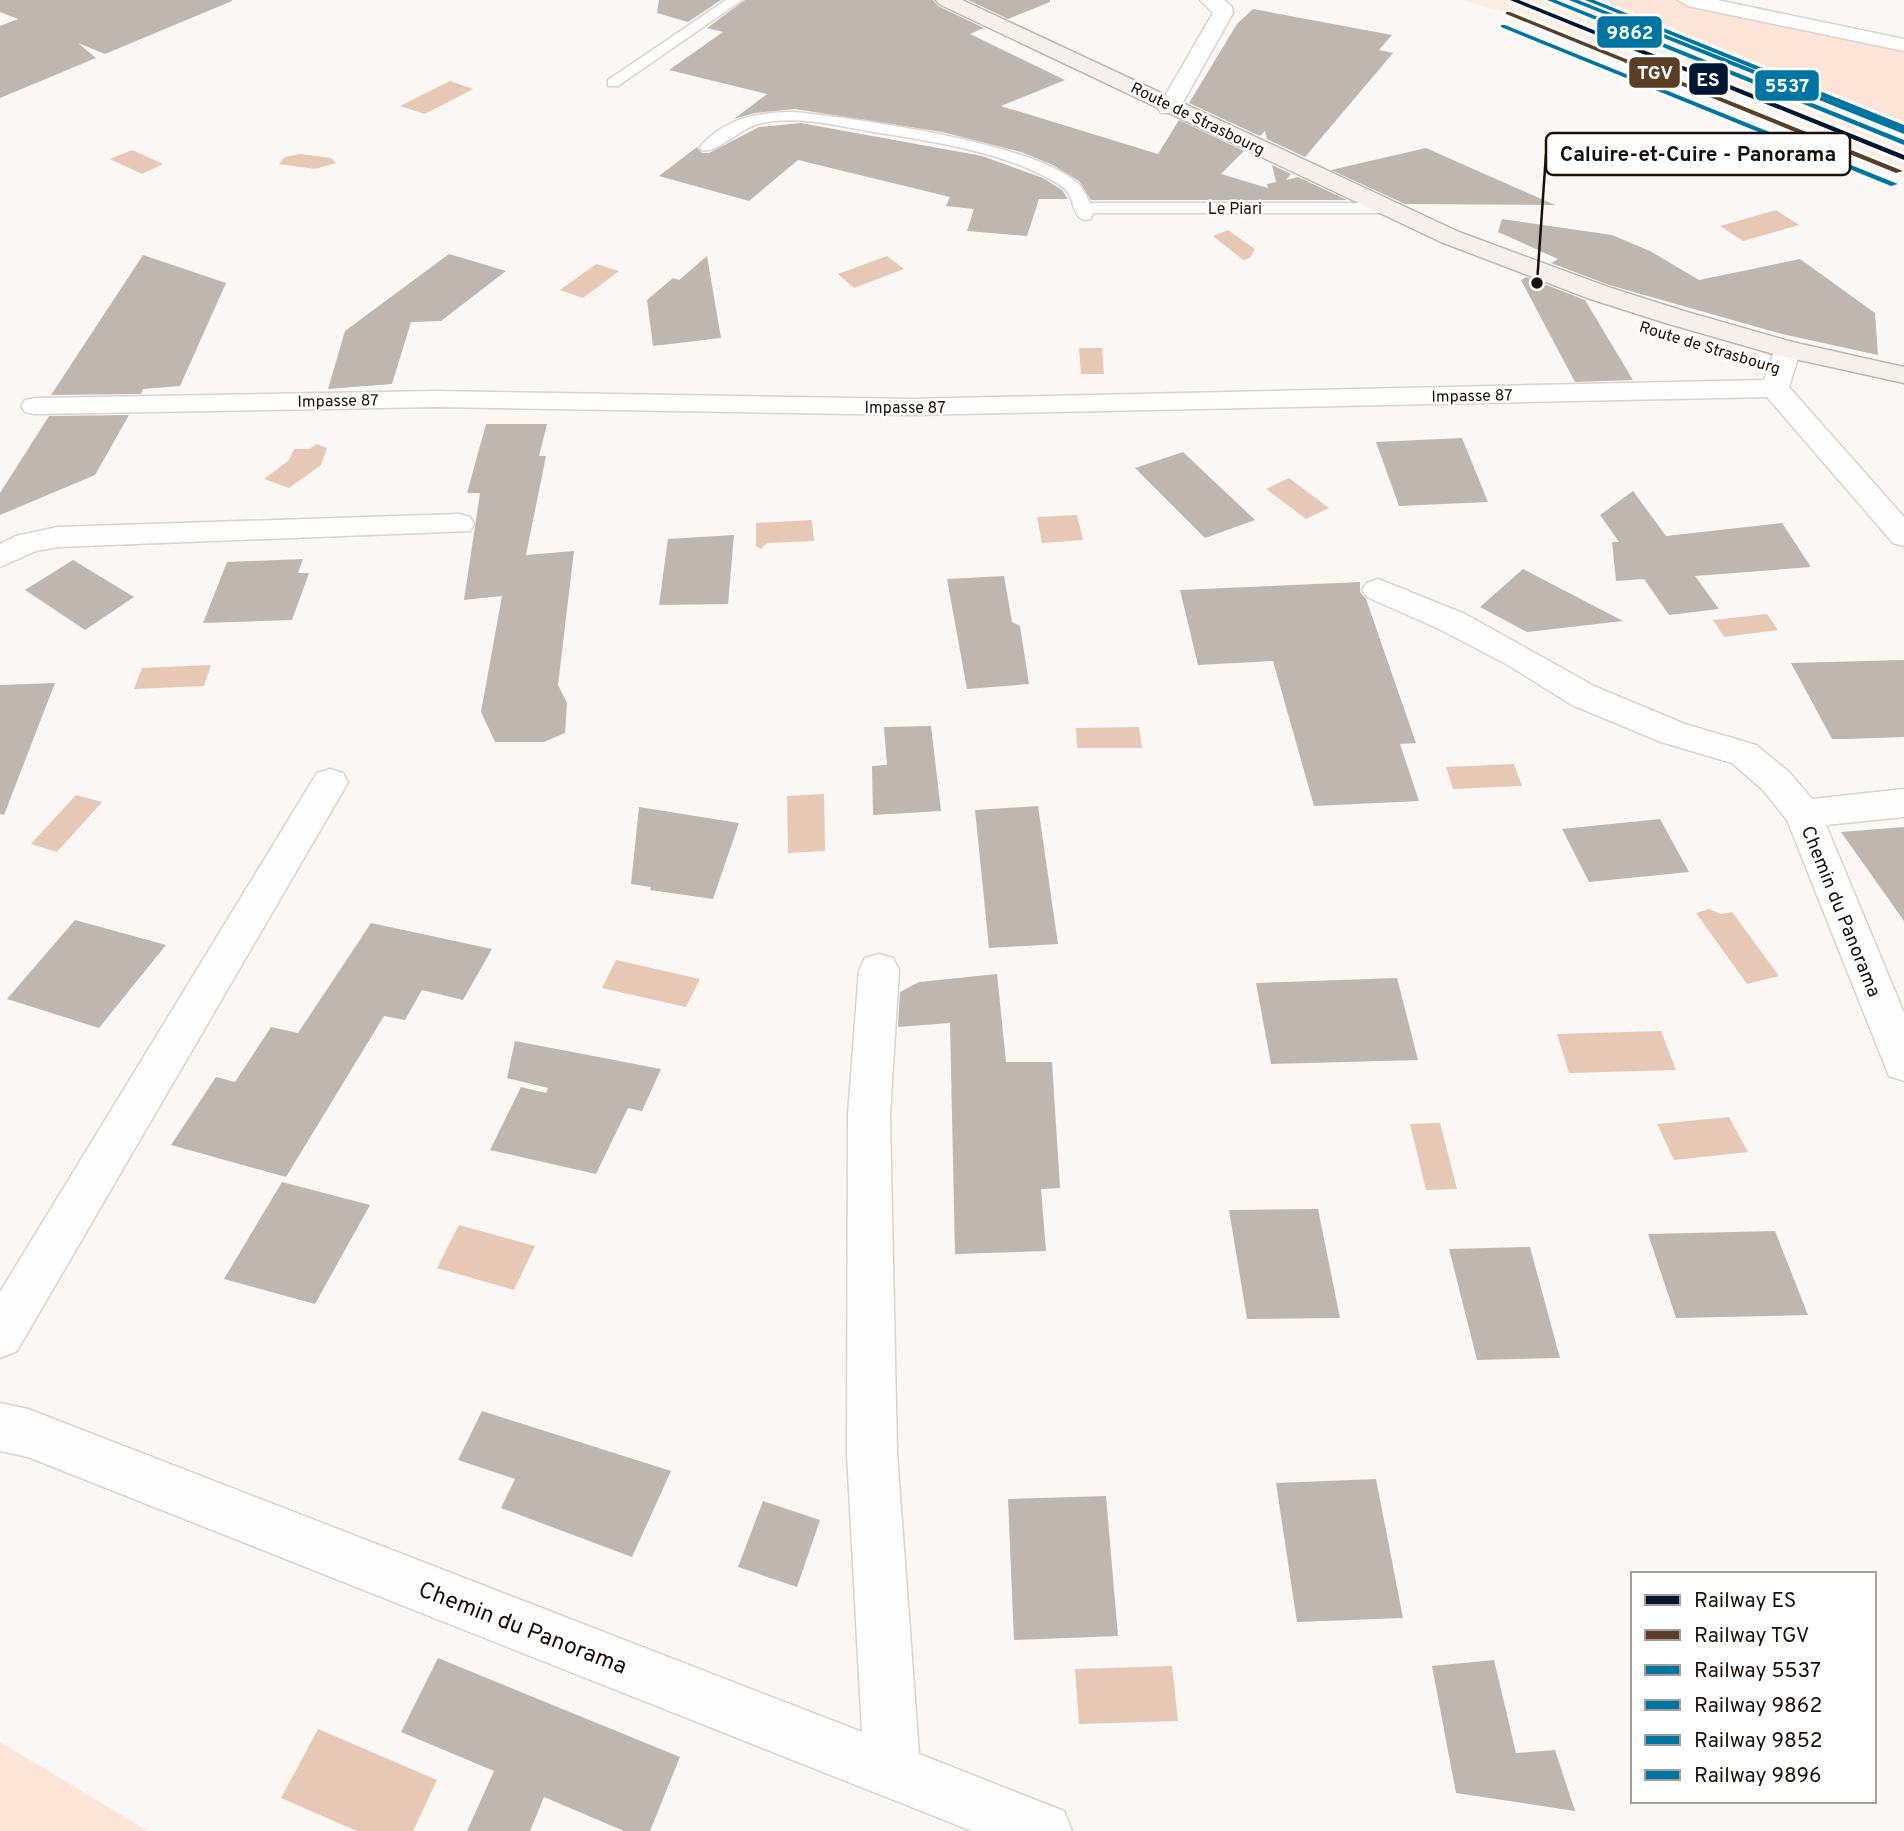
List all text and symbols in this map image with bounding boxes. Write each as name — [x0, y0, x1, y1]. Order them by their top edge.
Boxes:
line badge: 9862 — [1596, 15, 1663, 49]
text: 9862 — [1607, 22, 1653, 46]
line badge: TGV — [1628, 56, 1681, 89]
text: TGV — [1637, 62, 1673, 86]
line badge: ES — [1688, 62, 1729, 96]
text: ES — [1696, 69, 1720, 93]
line badge: 5537 — [1754, 69, 1820, 102]
text: 5537 — [1765, 75, 1809, 99]
street label: Route de Strasbourg — [1127, 79, 1267, 161]
callout: Caluire-et-Cuire - Panorama — [1546, 133, 1850, 175]
text: Caluire-et-Cuire - Panorama — [1560, 142, 1836, 169]
street label: Le Piari — [1208, 200, 1262, 220]
street label: Route de Strasbourg — [1636, 318, 1782, 380]
street label: Impasse 87 — [1431, 386, 1513, 408]
street label: Impasse 87 — [297, 391, 379, 413]
street label: Impasse 87 — [864, 399, 946, 419]
street label: Chemin du Panorama — [1795, 823, 1885, 1001]
legend — [1631, 1572, 1876, 1803]
street label: Chemin du Panorama — [414, 1576, 630, 1682]
text: Railway ES — [1694, 1588, 1796, 1615]
text: Railway TGV — [1694, 1623, 1809, 1650]
text: Railway 5537 — [1694, 1658, 1821, 1685]
text: Railway 9862 — [1694, 1693, 1822, 1720]
text: Railway 9852 — [1694, 1728, 1823, 1755]
text: Railway 9896 — [1694, 1763, 1822, 1790]

